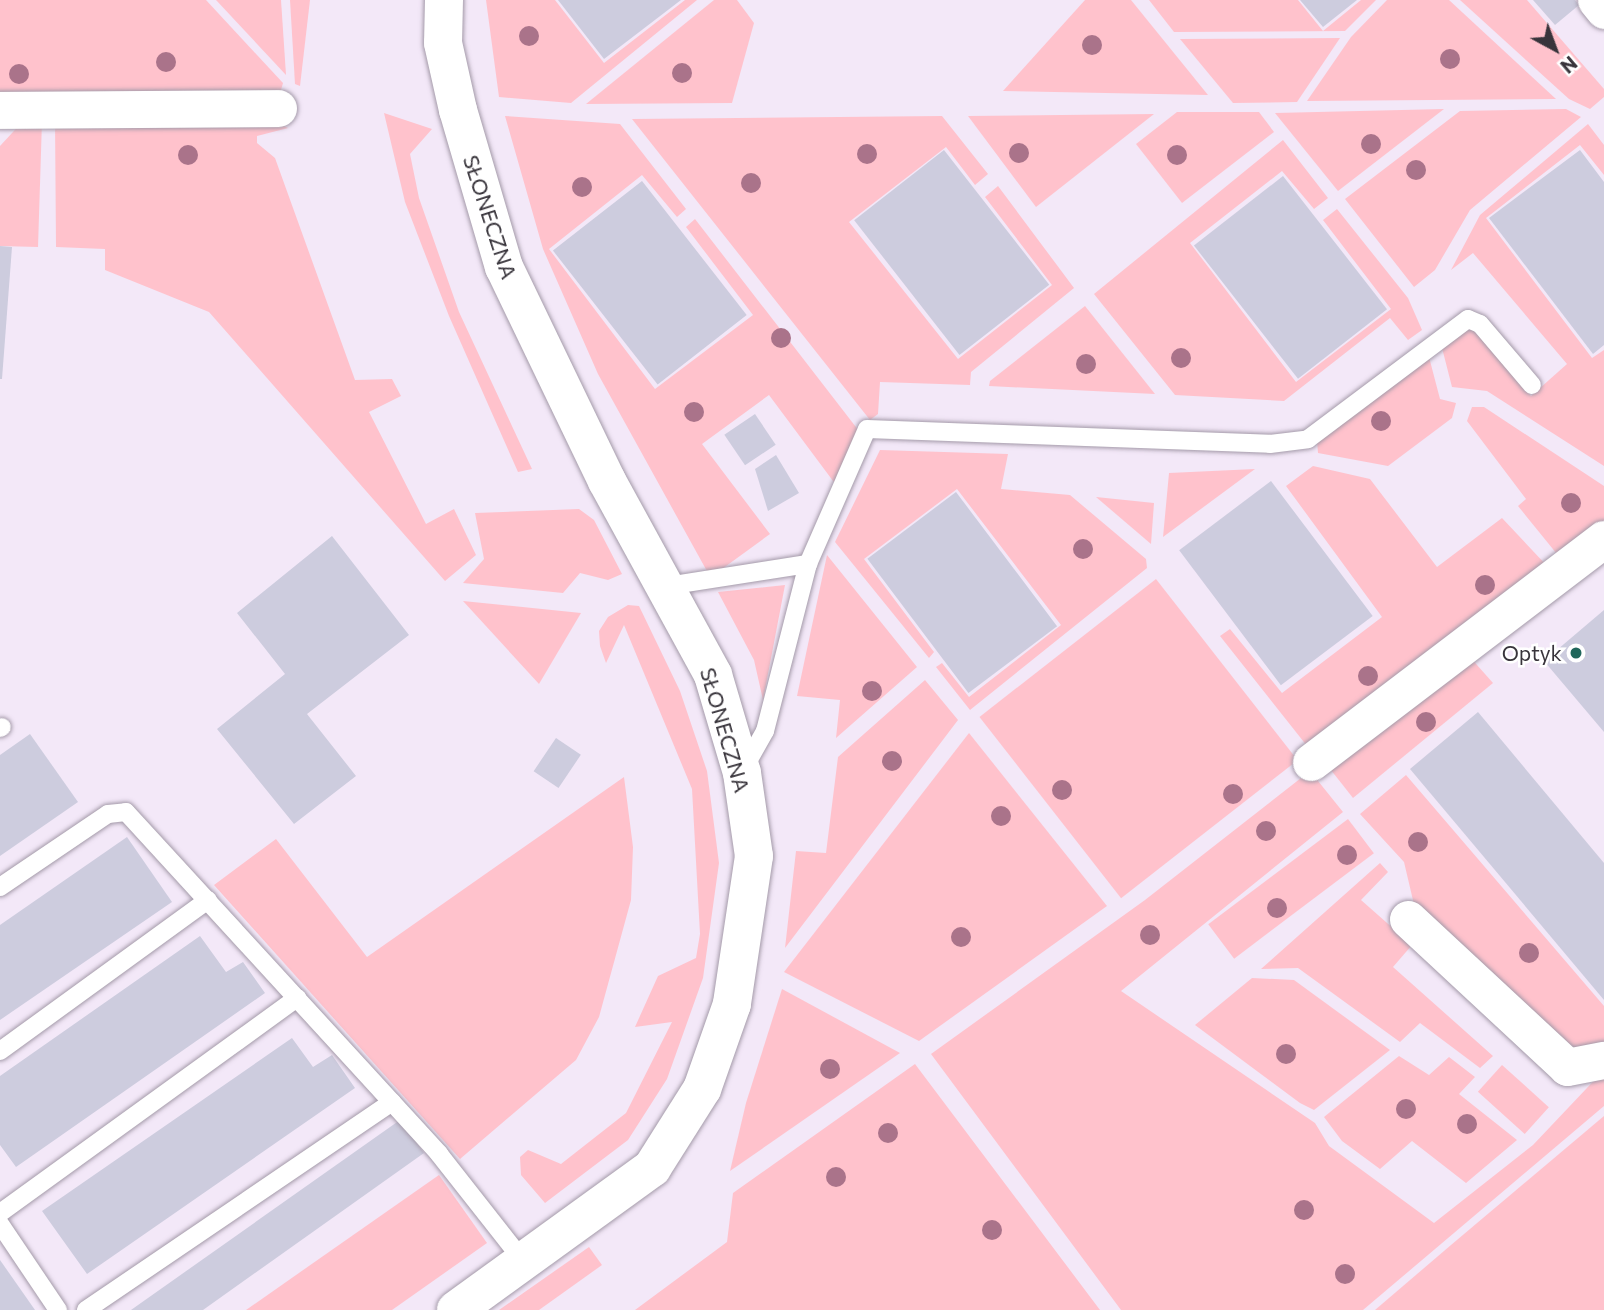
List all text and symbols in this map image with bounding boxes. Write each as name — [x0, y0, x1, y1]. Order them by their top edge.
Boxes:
north arrow — [1520, 14, 1590, 84]
text: N — [1556, 52, 1582, 79]
street label: SŁONECZNA — [458, 152, 522, 282]
place label: Optyk — [1502, 640, 1562, 666]
marker: Optyk — [1568, 645, 1584, 661]
street label: SŁONECZNA — [695, 665, 755, 795]

